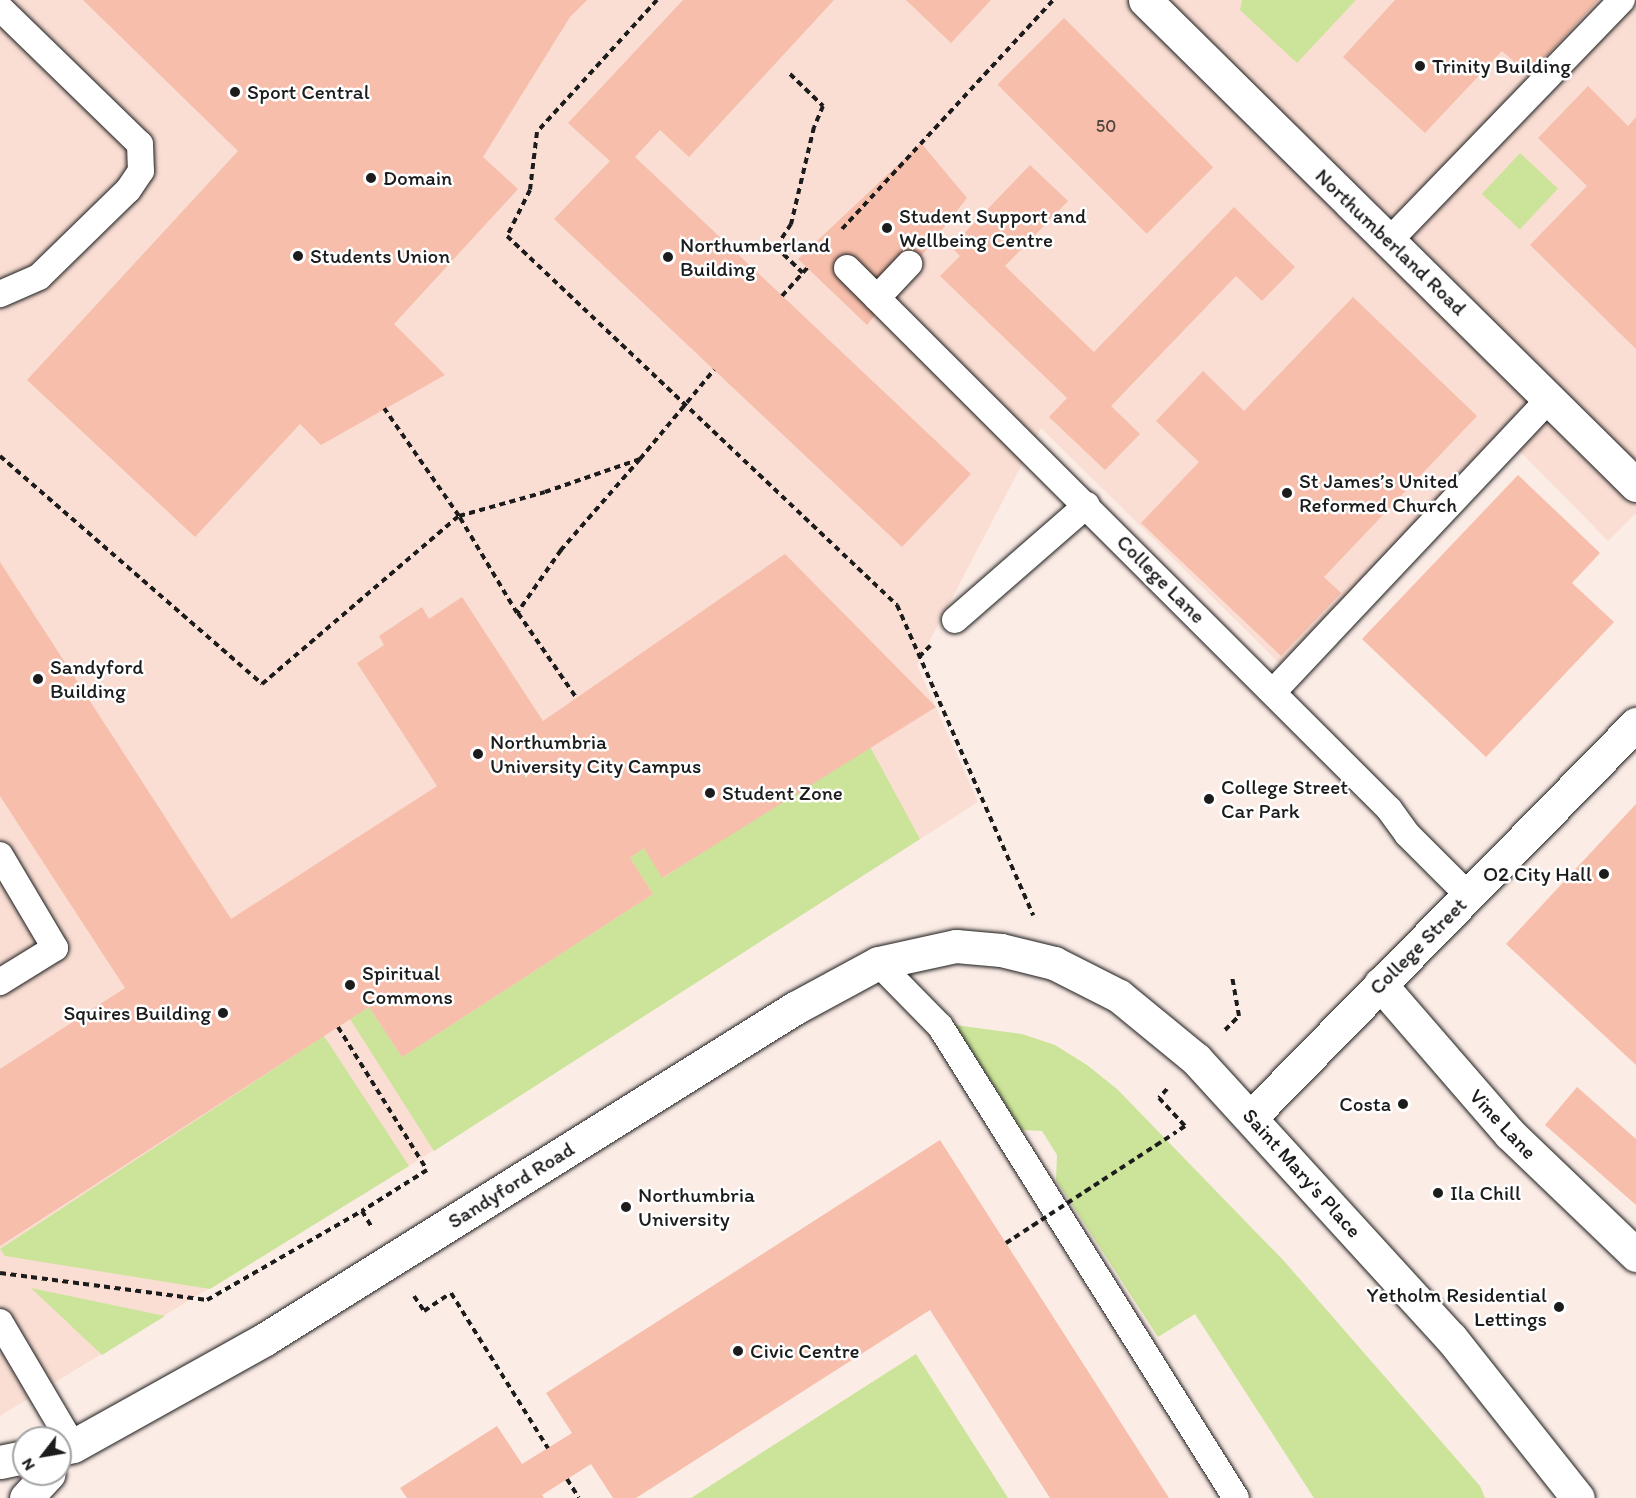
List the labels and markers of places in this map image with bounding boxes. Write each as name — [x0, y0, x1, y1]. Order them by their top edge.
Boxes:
place label: Trinity Building — [1432, 53, 1571, 79]
marker: Trinity Building — [1413, 59, 1427, 73]
place label: Sport Central — [247, 79, 369, 105]
marker: Sport Central — [228, 85, 242, 99]
place label: Domain — [383, 165, 452, 191]
marker: Domain — [364, 171, 378, 185]
place label: Student Support and Wellbeing Centre — [899, 203, 1087, 253]
marker: Student Support and Wellbeing Centre — [880, 221, 894, 235]
place label: Northumberland Building — [680, 232, 830, 282]
place label: Students Union — [310, 243, 449, 269]
marker: Students Union — [291, 249, 305, 263]
marker: Northumberland Building — [661, 250, 675, 264]
place label: St James’s United Reformed Church — [1299, 468, 1460, 518]
marker: St James’s United Reformed Church — [1280, 486, 1294, 500]
place label: Sandyford Building — [50, 654, 144, 704]
marker: Sandyford Building — [31, 672, 45, 686]
place label: Northumbria University City Campus — [490, 729, 701, 779]
marker: Northumbria University City Campus — [471, 747, 485, 761]
place label: College Street Car Park — [1221, 774, 1348, 824]
place label: Student Zone — [722, 780, 844, 806]
marker: Student Zone — [703, 786, 717, 800]
marker: College Street Car Park — [1202, 792, 1216, 806]
place label: O2 City Hall — [1482, 861, 1592, 887]
marker: O2 City Hall — [1597, 867, 1611, 881]
place label: Spiritual Commons — [362, 960, 453, 1010]
marker: Spiritual Commons — [343, 978, 357, 992]
place label: Squires Building — [63, 1000, 211, 1026]
marker: Squires Building — [216, 1006, 230, 1020]
place label: Costa — [1339, 1091, 1391, 1117]
marker: Costa — [1396, 1097, 1410, 1111]
place label: Ila Chill — [1450, 1180, 1522, 1206]
place label: Northumbria University — [638, 1182, 755, 1232]
marker: Ila Chill — [1431, 1186, 1445, 1200]
marker: Northumbria University — [619, 1200, 633, 1214]
place label: Yetholm Residential Lettings — [1367, 1282, 1547, 1332]
marker: Yetholm Residential Lettings — [1552, 1300, 1566, 1314]
place label: Civic Centre — [750, 1338, 860, 1364]
marker: Civic Centre — [731, 1344, 745, 1358]

